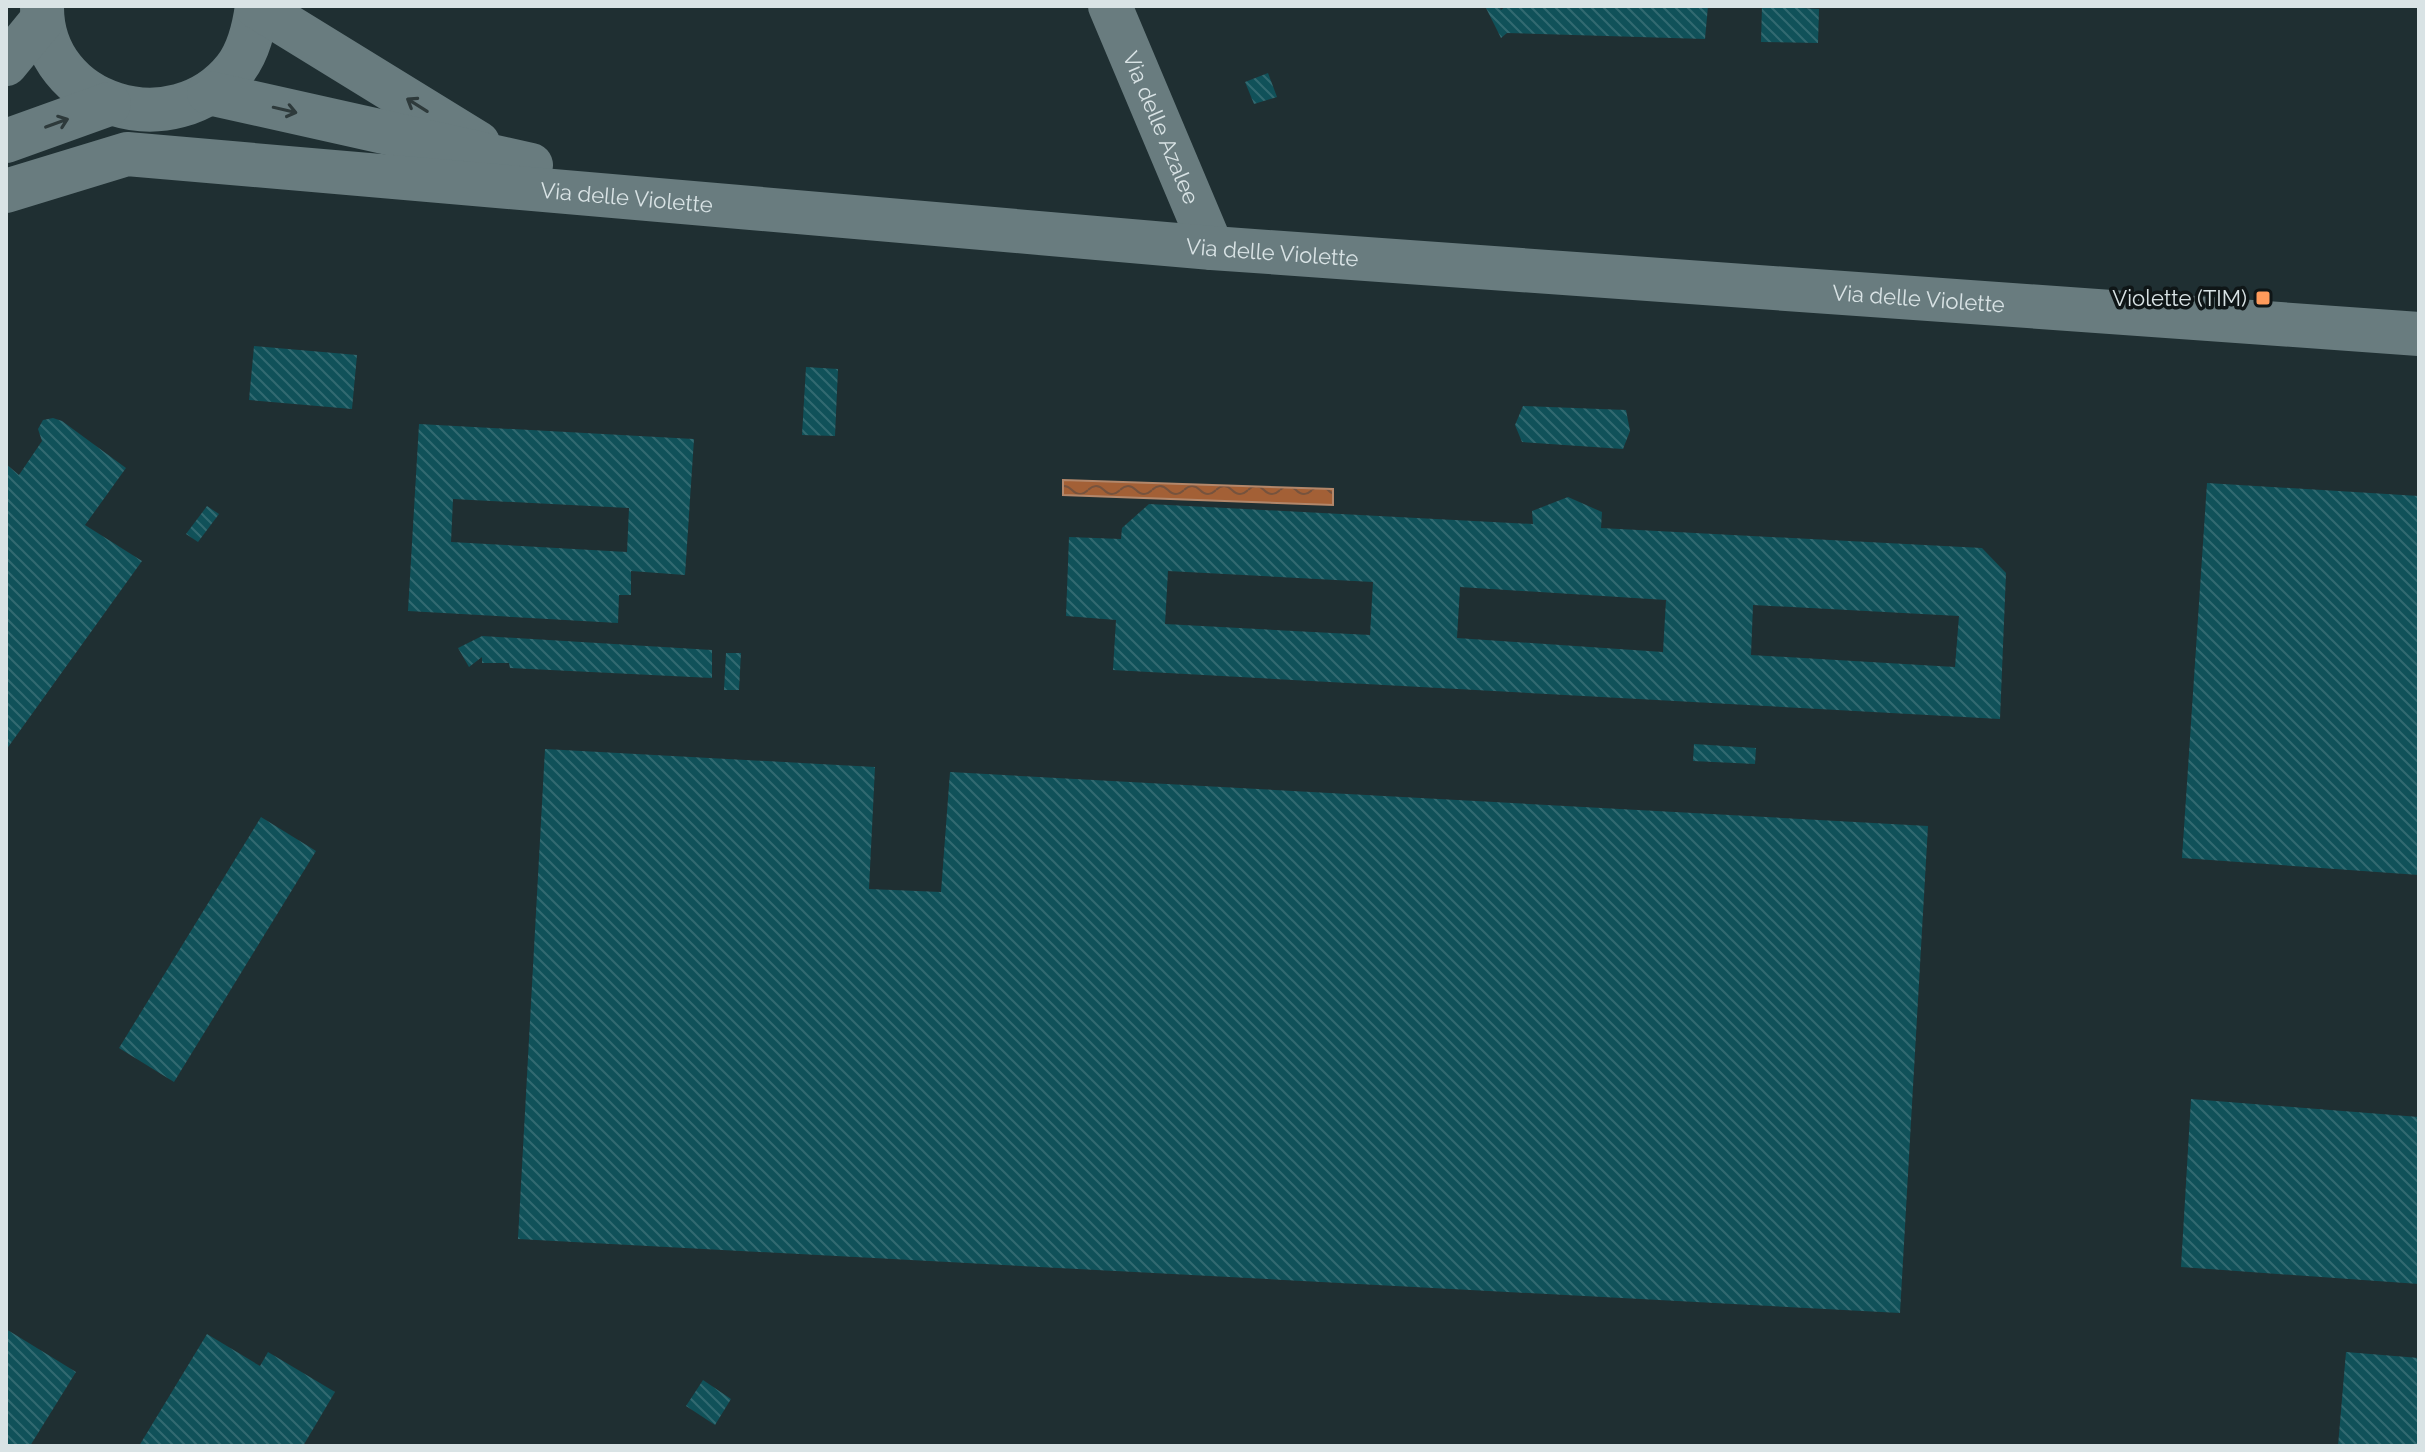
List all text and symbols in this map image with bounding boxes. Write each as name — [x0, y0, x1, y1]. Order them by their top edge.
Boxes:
street label: Via delle Azalee — [1118, 47, 1205, 208]
one-way arrow — [406, 97, 429, 113]
one-way arrow — [272, 103, 298, 118]
one-way arrow — [45, 114, 70, 129]
street label: Via delle Violette — [539, 177, 714, 218]
street label: Via delle Violette — [1185, 233, 1359, 271]
street label: Via delle Violette — [1831, 279, 2006, 317]
place label: Violette (TIM) — [2112, 285, 2247, 311]
marker: Violette (TIM) — [2254, 289, 2272, 307]

